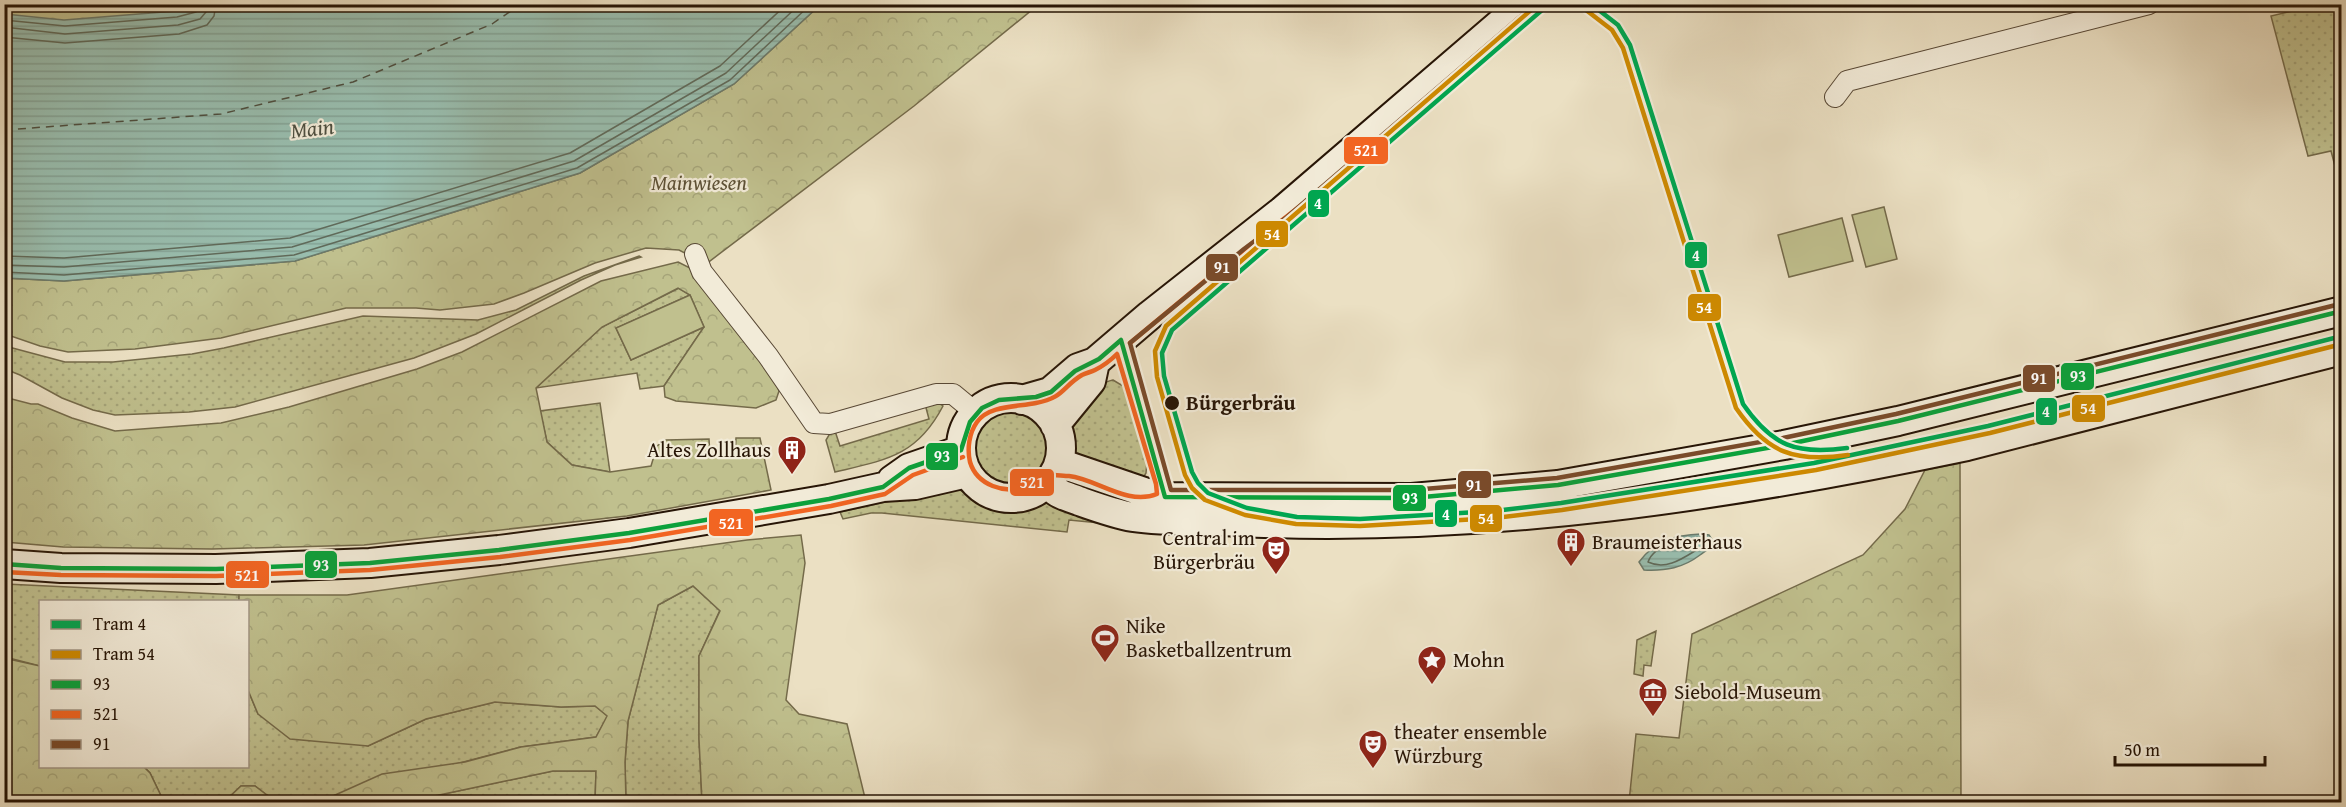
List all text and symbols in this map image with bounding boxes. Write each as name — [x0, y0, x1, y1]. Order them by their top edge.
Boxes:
water label: Main — [288, 109, 336, 147]
line badge: 521 — [1343, 136, 1389, 165]
text: 521 — [1354, 138, 1378, 162]
park label: Mainwiesen — [651, 167, 747, 198]
line badge: 4 — [1307, 189, 1330, 218]
text: 4 — [1314, 191, 1322, 215]
line badge: 54 — [1255, 220, 1289, 248]
text: 54 — [1264, 222, 1280, 246]
line badge: 4 — [1684, 241, 1708, 269]
text: 4 — [1692, 243, 1700, 267]
line badge: 91 — [1205, 253, 1239, 282]
text: 91 — [1214, 255, 1230, 279]
line badge: 54 — [1687, 293, 1722, 322]
text: 54 — [1696, 295, 1712, 319]
line badge: 93 — [2060, 362, 2095, 391]
line badge: 91 — [2022, 364, 2056, 393]
text: 93 — [2070, 364, 2086, 388]
text: 91 — [2031, 366, 2047, 390]
place label: Bürgerbräu — [1186, 387, 1296, 418]
marker: Bürgerbräu — [1163, 394, 1181, 412]
line badge: 54 — [2071, 394, 2106, 423]
text: 54 — [2080, 396, 2096, 420]
line badge: 4 — [2035, 397, 2058, 426]
text: 4 — [2042, 399, 2050, 423]
place label: Altes Zollhaus — [647, 434, 771, 465]
building icon: Altes Zollhaus — [776, 434, 808, 476]
line badge: 93 — [925, 442, 959, 471]
text: 93 — [934, 444, 950, 468]
line badge: 521 — [1009, 468, 1055, 497]
text: 521 — [1020, 470, 1044, 494]
line badge: 91 — [1457, 470, 1492, 499]
text: 91 — [1466, 473, 1482, 497]
line badge: 93 — [1392, 484, 1427, 512]
text: 93 — [1402, 486, 1418, 510]
line badge: 4 — [1434, 499, 1458, 528]
text: 4 — [1442, 502, 1450, 526]
line badge: 54 — [1469, 504, 1503, 533]
text: 54 — [1478, 506, 1494, 530]
line badge: 521 — [708, 508, 754, 537]
text: 521 — [719, 511, 743, 535]
place label: Central im Bürgerbräu — [1153, 522, 1256, 577]
building icon: Braumeisterhaus — [1555, 526, 1587, 568]
place label: Braumeisterhaus — [1592, 526, 1742, 557]
theatre icon: Central im Bürgerbräu — [1260, 534, 1292, 576]
line badge: 93 — [304, 550, 338, 579]
text: 93 — [313, 553, 329, 577]
line badge: 521 — [225, 560, 270, 589]
text: 521 — [235, 563, 259, 587]
legend — [39, 600, 249, 768]
text: Tram 4 — [93, 610, 146, 637]
place label: Nike Basketballzentrum — [1126, 610, 1292, 665]
sports icon: Nike Basketballzentrum — [1089, 622, 1121, 664]
text: Tram 54 — [93, 640, 155, 667]
place icon: Mohn — [1416, 644, 1448, 686]
place label: Mohn — [1453, 644, 1505, 675]
text: 93 — [93, 670, 110, 697]
museum icon: Siebold-Museum — [1637, 676, 1669, 718]
place label: Siebold-Museum — [1674, 676, 1821, 707]
text: 521 — [93, 700, 119, 727]
place label: theater ensemble Würzburg — [1394, 716, 1547, 771]
theatre icon: theater ensemble Würzburg — [1357, 728, 1389, 770]
scale bar — [2115, 729, 2265, 767]
text: 91 — [93, 730, 110, 757]
text: 50 m — [2124, 736, 2160, 763]

